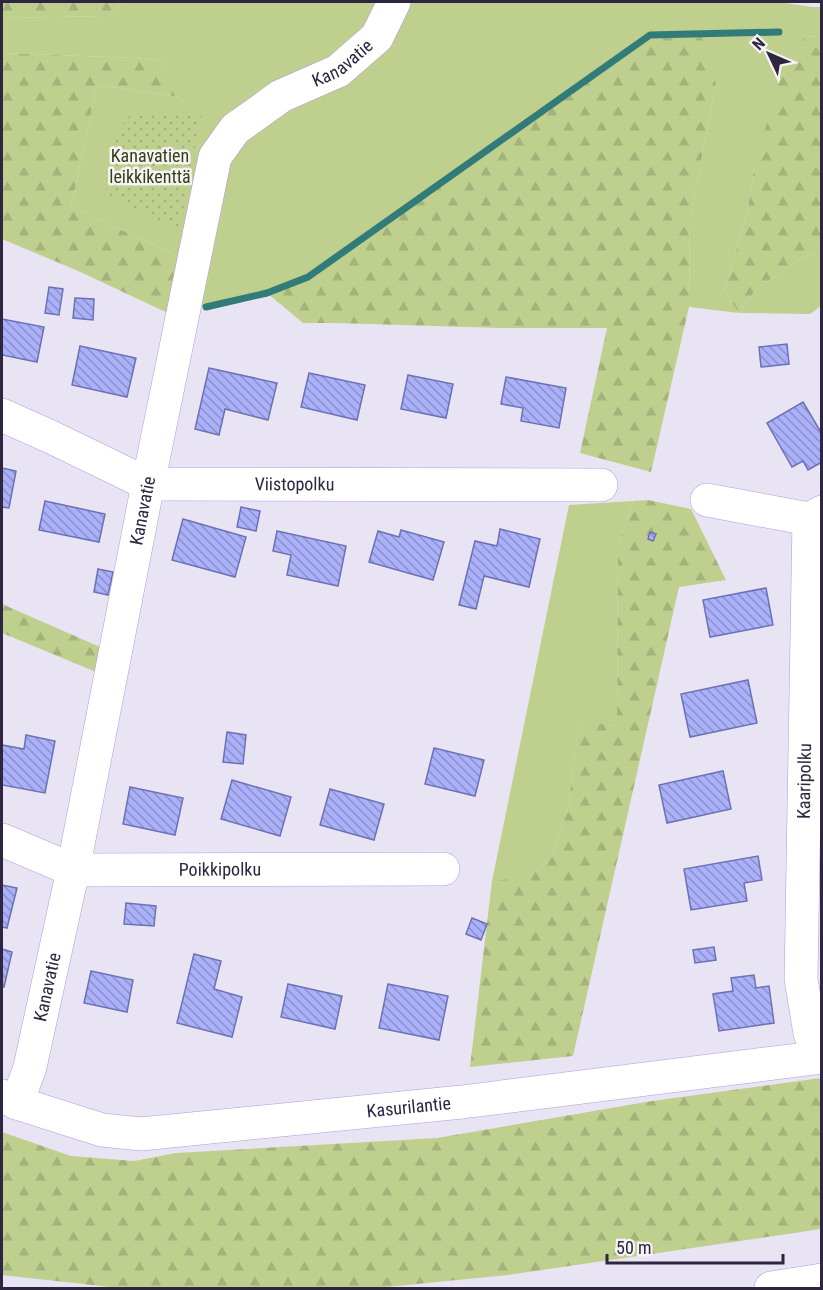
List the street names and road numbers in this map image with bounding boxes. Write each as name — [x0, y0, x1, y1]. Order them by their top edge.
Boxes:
street label: Kanavatie — [309, 35, 377, 91]
street label: Viistopolku — [255, 473, 334, 494]
street label: Kanavatie — [125, 474, 159, 547]
street label: Kaaripolku — [793, 743, 815, 819]
street label: Poikkipolku — [179, 858, 261, 880]
street label: Kanavatie — [29, 951, 65, 1023]
street label: Kasurilantie — [366, 1092, 452, 1121]

